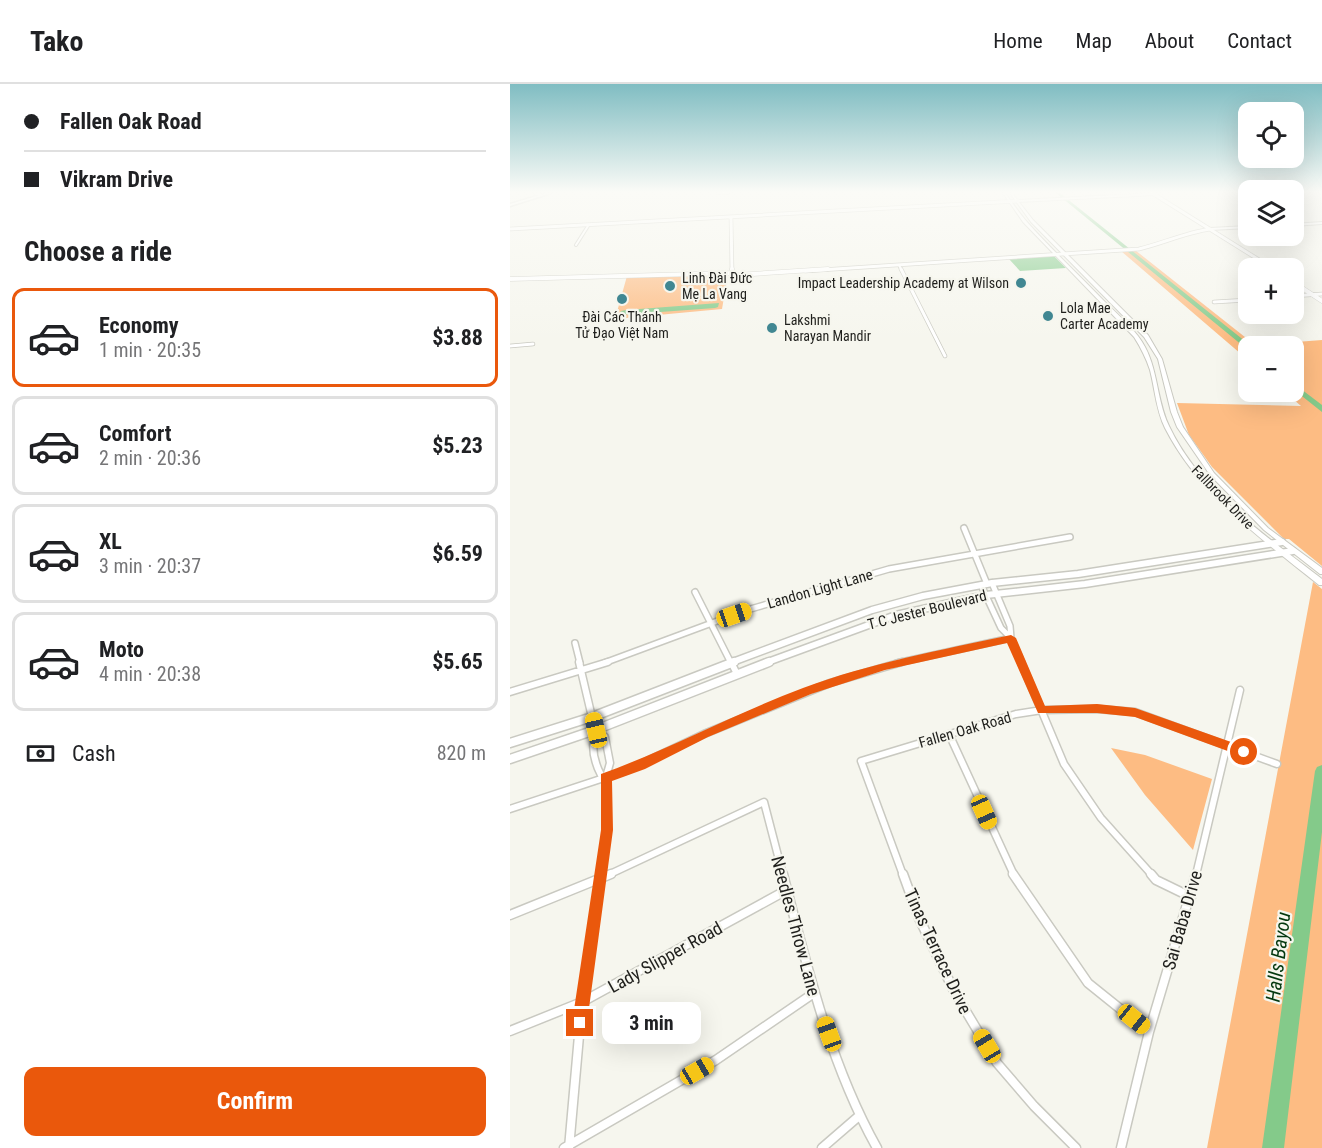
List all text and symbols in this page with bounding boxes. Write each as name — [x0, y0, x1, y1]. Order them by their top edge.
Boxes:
text: Tako — [30, 25, 83, 58]
text: Home — [993, 29, 1043, 53]
text: Map — [1076, 29, 1112, 53]
text: About — [1145, 29, 1194, 53]
text: Contact — [1227, 29, 1292, 53]
map controls — [1238, 102, 1304, 402]
button: locate — [1238, 102, 1304, 168]
text: Fallen Oak Road — [60, 109, 202, 134]
text: Vikram Drive — [60, 167, 173, 192]
button: layers — [1238, 180, 1304, 246]
text: Choose a ride — [24, 236, 172, 268]
button: + — [1238, 258, 1304, 324]
place label: Linh Đài Đức Mẹ La Vang — [682, 270, 752, 302]
place label: Impact Leadership Academy at Wilson — [798, 275, 1009, 291]
marker: Impact Leadership Academy at Wilson — [1014, 276, 1028, 290]
marker: Linh Đài Đức Mẹ La Vang — [663, 279, 677, 293]
marker: Đài Các Thánh Tử Đạo Việt Nam — [615, 292, 629, 306]
place label: Lola Mae Carter Academy — [1060, 300, 1149, 332]
place label: Đài Các Thánh Tử Đạo Việt Nam — [575, 309, 669, 341]
marker: Lola Mae Carter Academy — [1041, 309, 1055, 323]
icon: car — [27, 311, 81, 365]
place label: Lakshmi Narayan Mandir — [784, 312, 871, 344]
text: Economy — [99, 313, 179, 338]
marker: Lakshmi Narayan Mandir — [765, 321, 779, 335]
text: $3.88 — [432, 325, 483, 350]
button: − — [1238, 336, 1304, 402]
text: 1 min · 20:35 — [99, 338, 201, 362]
icon: car — [27, 419, 81, 473]
text: Comfort — [99, 421, 172, 446]
text: $5.23 — [432, 433, 483, 458]
text: 2 min · 20:36 — [99, 446, 201, 470]
street label: Fallbrook Drive — [1189, 462, 1258, 532]
icon: car — [27, 527, 81, 581]
text: XL — [99, 529, 122, 554]
text: $6.59 — [432, 541, 483, 566]
text: 3 min · 20:37 — [99, 554, 201, 578]
street label: Landon Light Lane — [765, 565, 875, 613]
street label: T C Jester Boulevard — [866, 586, 988, 634]
car — [714, 601, 754, 629]
icon: car — [27, 635, 81, 689]
text: Moto — [99, 637, 144, 662]
text: $5.65 — [432, 649, 483, 674]
text: 4 min · 20:38 — [99, 662, 201, 686]
street label: Fallen Oak Road — [917, 708, 1013, 752]
car — [583, 710, 609, 750]
icon: cash — [24, 737, 57, 770]
route start — [1230, 738, 1257, 765]
text: Cash — [72, 741, 116, 766]
text: 820 m — [437, 741, 486, 765]
car — [968, 792, 1000, 832]
street label: Needles Throw Lane — [767, 854, 825, 998]
street label: Sai Baba Drive — [1158, 868, 1206, 972]
street label: Tinas Terrace Drive — [900, 885, 976, 1017]
water label: Halls Bayou — [1261, 911, 1295, 1003]
street label: Lady Slipper Road — [604, 917, 726, 997]
car — [1114, 1001, 1154, 1037]
callout: 3 min — [601, 1002, 700, 1044]
route end — [566, 1009, 593, 1036]
text: 3 min — [629, 1011, 674, 1035]
car — [814, 1014, 844, 1054]
car — [970, 1026, 1004, 1066]
car — [677, 1054, 717, 1088]
button: Confirm — [24, 1067, 486, 1136]

